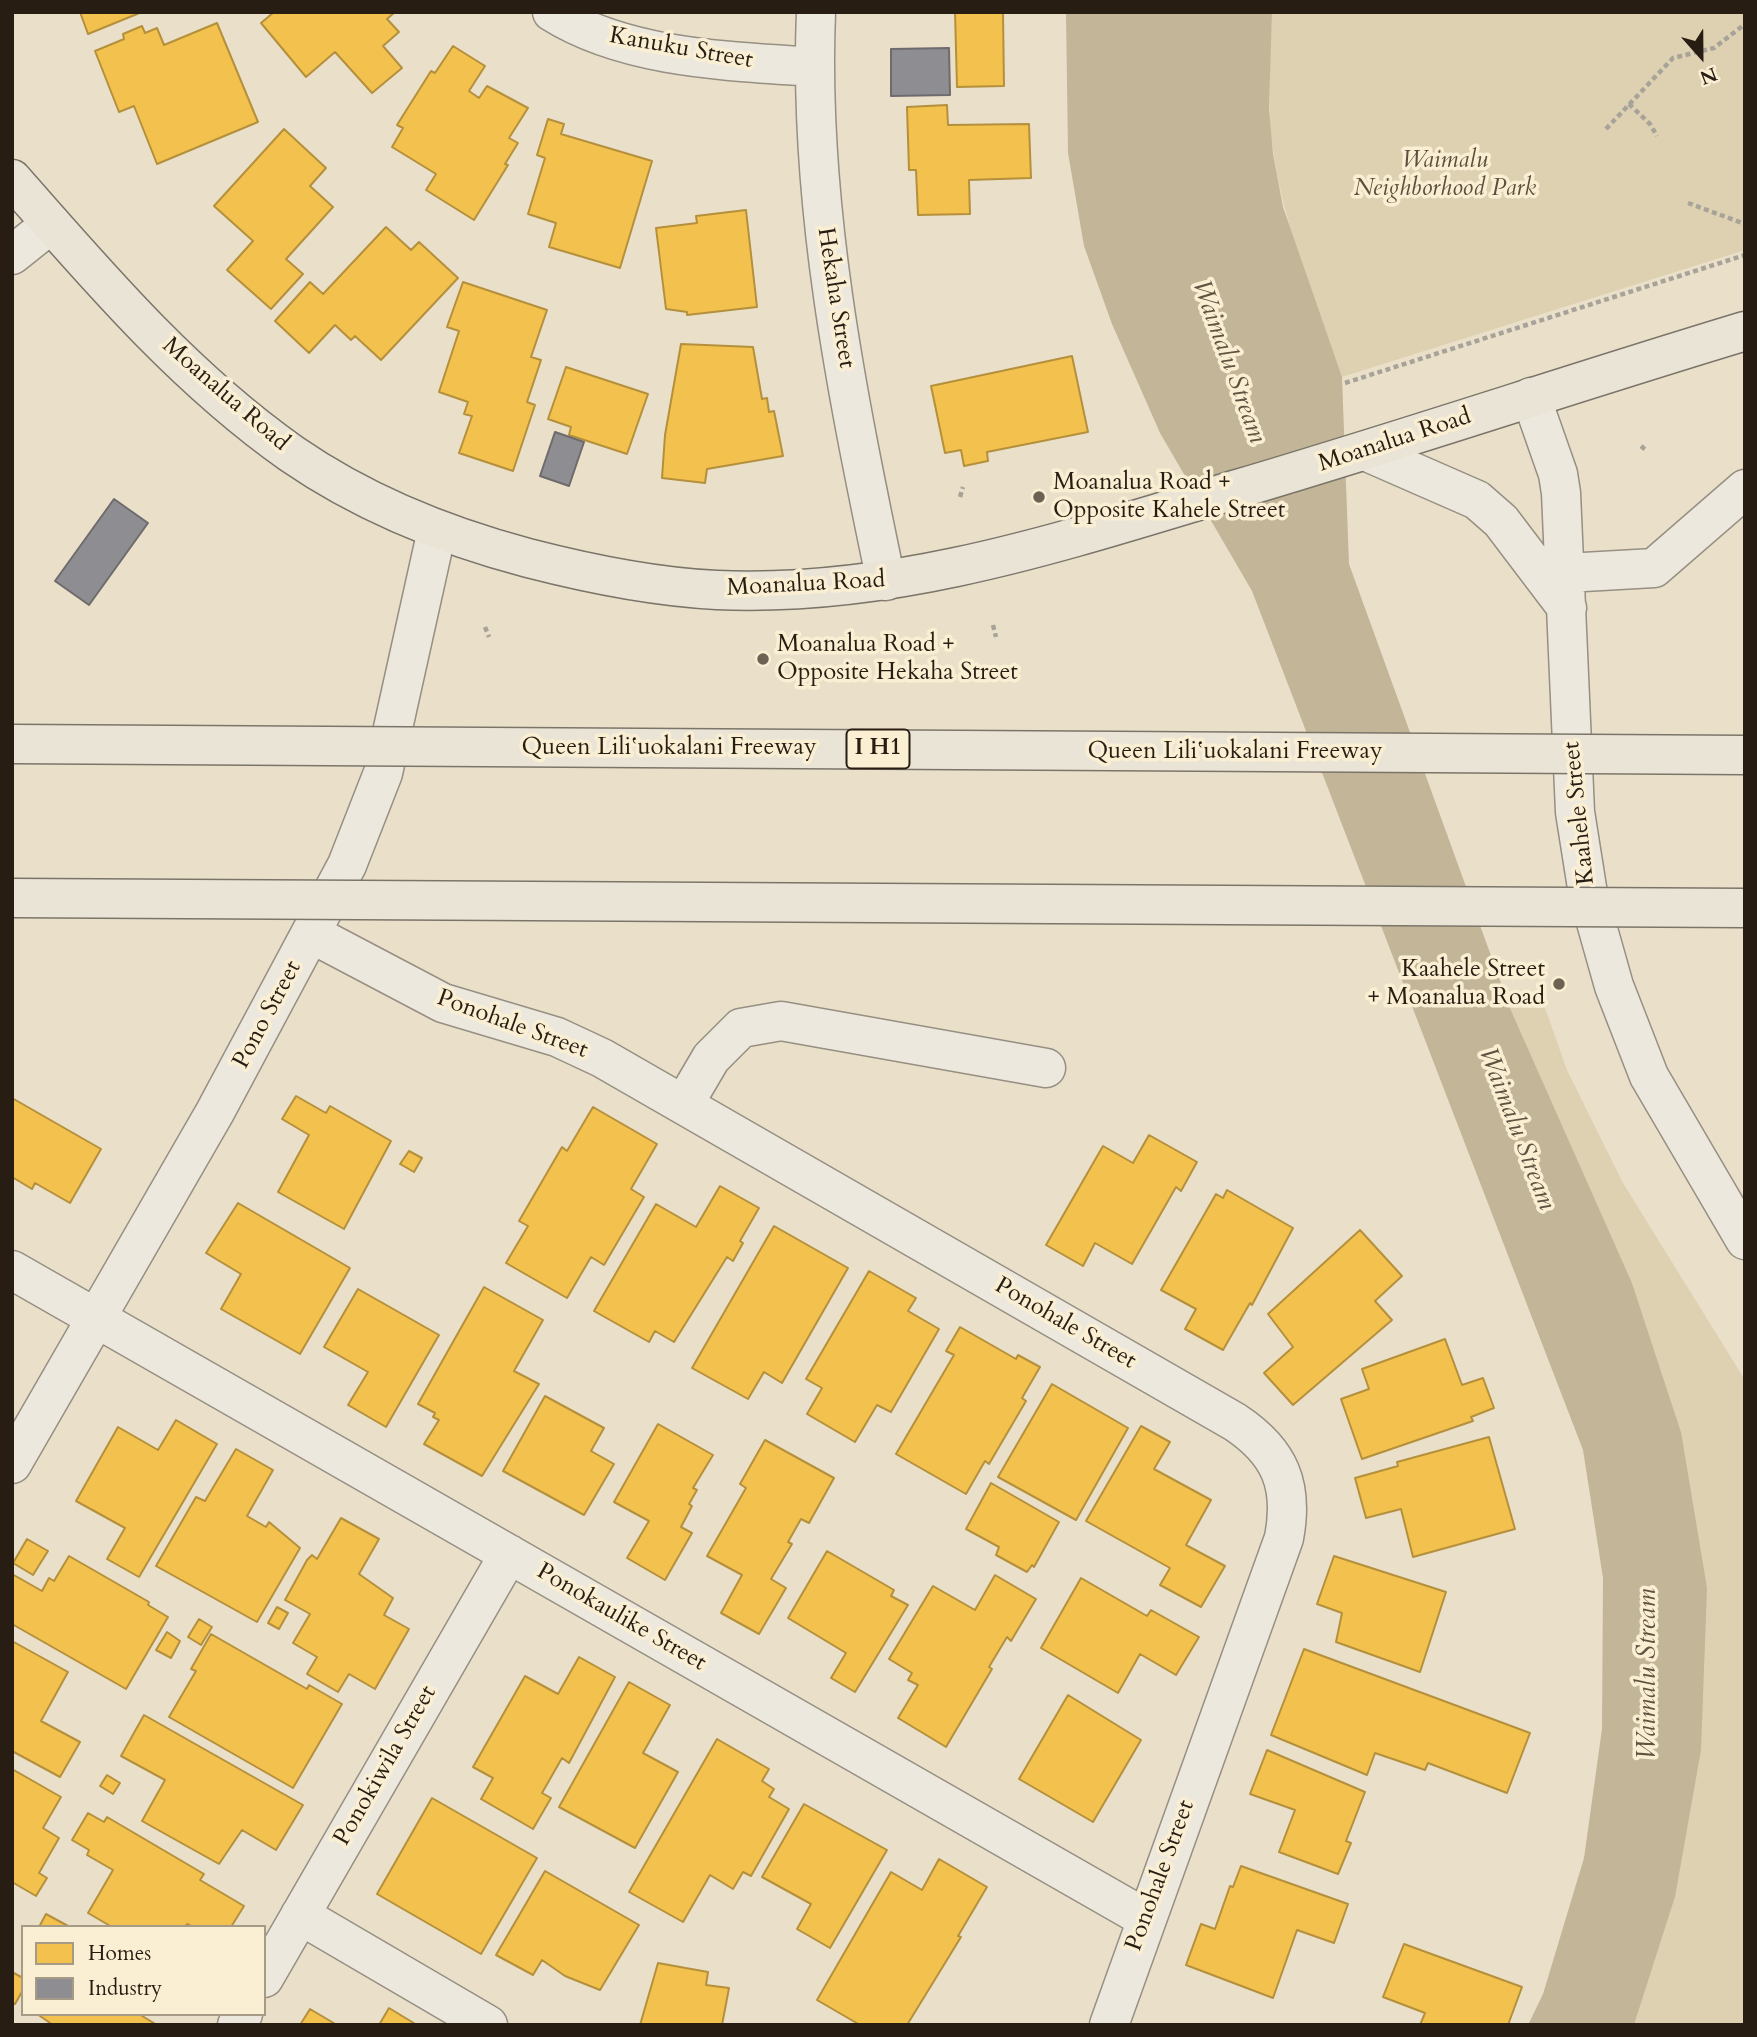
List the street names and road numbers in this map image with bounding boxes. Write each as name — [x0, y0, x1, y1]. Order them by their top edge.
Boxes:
street label: Kanuku Street — [607, 22, 755, 76]
street label: Hekaha Street — [810, 226, 860, 370]
street label: Moanalua Road — [156, 332, 294, 458]
street label: Moanalua Road — [1315, 403, 1475, 479]
street label: Moanalua Road — [726, 566, 886, 604]
road number: I H1 — [846, 730, 910, 768]
street label: Queen Liliʻuokalani Freeway — [521, 734, 817, 762]
street label: Queen Liliʻuokalani Freeway — [1087, 738, 1383, 766]
street label: Kaahele Street — [1558, 740, 1602, 886]
street label: Pono Street — [228, 956, 308, 1074]
street label: Ponohale Street — [433, 984, 591, 1066]
street label: Ponohale Street — [989, 1272, 1141, 1376]
street label: Ponokaulike Street — [531, 1558, 711, 1678]
street label: Ponokiwila Street — [329, 1681, 443, 1851]
street label: Ponohale Street — [1120, 1797, 1202, 1955]

